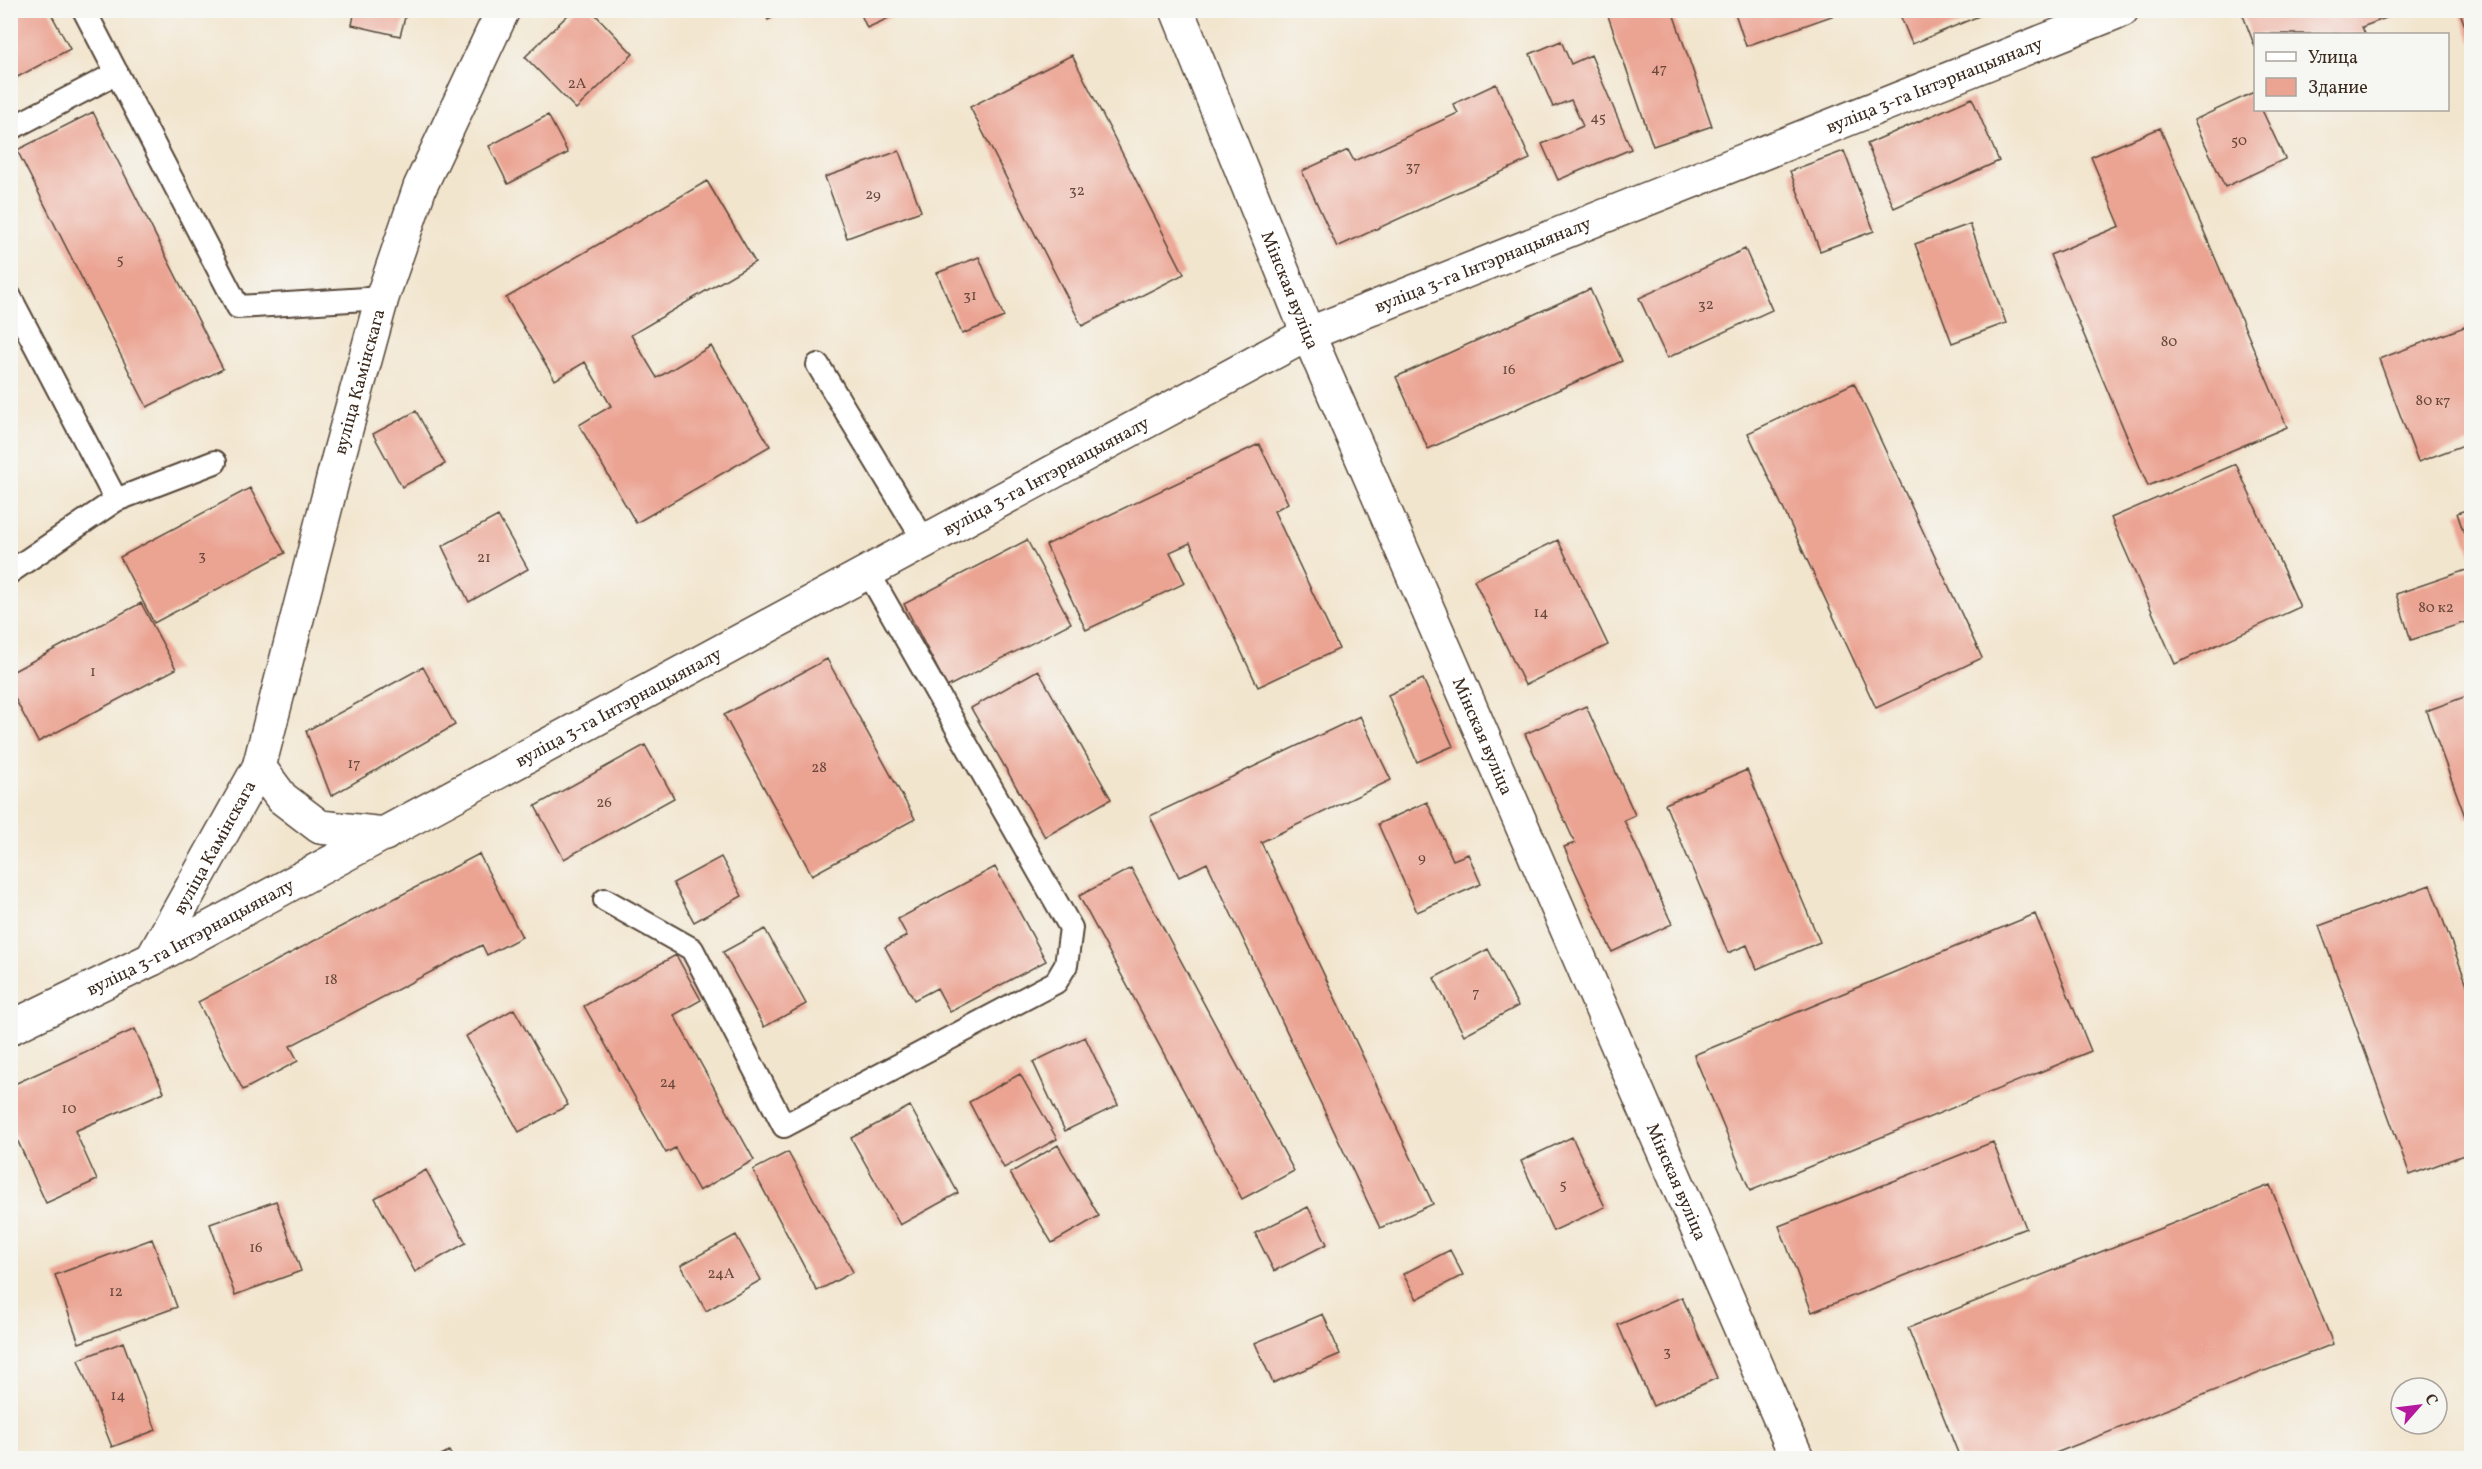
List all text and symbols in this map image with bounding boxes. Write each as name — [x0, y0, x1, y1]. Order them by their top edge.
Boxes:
street label: вуліца 3-га Інтэрнацыяналу — [1823, 32, 2047, 141]
legend — [2254, 33, 2449, 111]
text: Улица — [2308, 46, 2358, 71]
house number: 47 — [1651, 59, 1667, 80]
house number: 2А — [568, 74, 587, 95]
text: Здание — [2308, 76, 2368, 101]
house number: 45 — [1590, 108, 1606, 129]
house number: 50 — [2231, 131, 2247, 152]
house number: 37 — [1406, 157, 1420, 178]
house number: 32 — [1069, 181, 1085, 202]
house number: 29 — [865, 185, 881, 206]
street label: вуліца 3-га Інтэрнацыяналу — [1371, 211, 1595, 320]
street label: Мінская вуліца — [1254, 228, 1324, 354]
house number: 5 — [116, 250, 124, 271]
house number: 31 — [963, 286, 977, 307]
house number: 32 — [1698, 295, 1714, 316]
street label: вуліца Камінскага — [329, 306, 392, 458]
house number: 80 — [2161, 332, 2177, 353]
house number: 16 — [1502, 360, 1516, 381]
house number: 80 к7 — [2416, 391, 2450, 412]
street label: вуліца 3-га Інтэрнацыяналу — [939, 411, 1154, 543]
house number: 3 — [198, 546, 206, 567]
house number: 21 — [477, 548, 491, 569]
house number: 80 к2 — [2418, 598, 2454, 619]
house number: 14 — [1534, 603, 1548, 624]
street label: вуліца 3-га Інтэрнацыяналу — [511, 642, 727, 774]
house number: 1 — [90, 662, 96, 683]
street label: Мінская вуліца — [1445, 674, 1518, 799]
house number: 17 — [347, 754, 361, 775]
house number: 28 — [811, 758, 827, 779]
street label: вуліца Камінскага — [168, 776, 263, 920]
house number: 26 — [596, 793, 612, 814]
house number: 9 — [1418, 848, 1426, 869]
street label: вуліца 3-га Інтэрнацыяналу — [83, 873, 299, 1003]
house number: 18 — [324, 970, 338, 991]
house number: 7 — [1472, 983, 1480, 1004]
house number: 24 — [660, 1073, 676, 1094]
house number: 10 — [62, 1099, 76, 1120]
street label: Мінская вуліца — [1639, 1120, 1712, 1245]
house number: 5 — [1559, 1175, 1567, 1196]
house number: 16 — [249, 1238, 263, 1259]
house number: 24А — [707, 1264, 735, 1285]
house number: 12 — [109, 1282, 123, 1303]
house number: 3 — [1663, 1342, 1671, 1363]
north arrow — [2389, 1376, 2449, 1436]
house number: 14 — [111, 1386, 125, 1407]
text: С — [2418, 1390, 2443, 1410]

